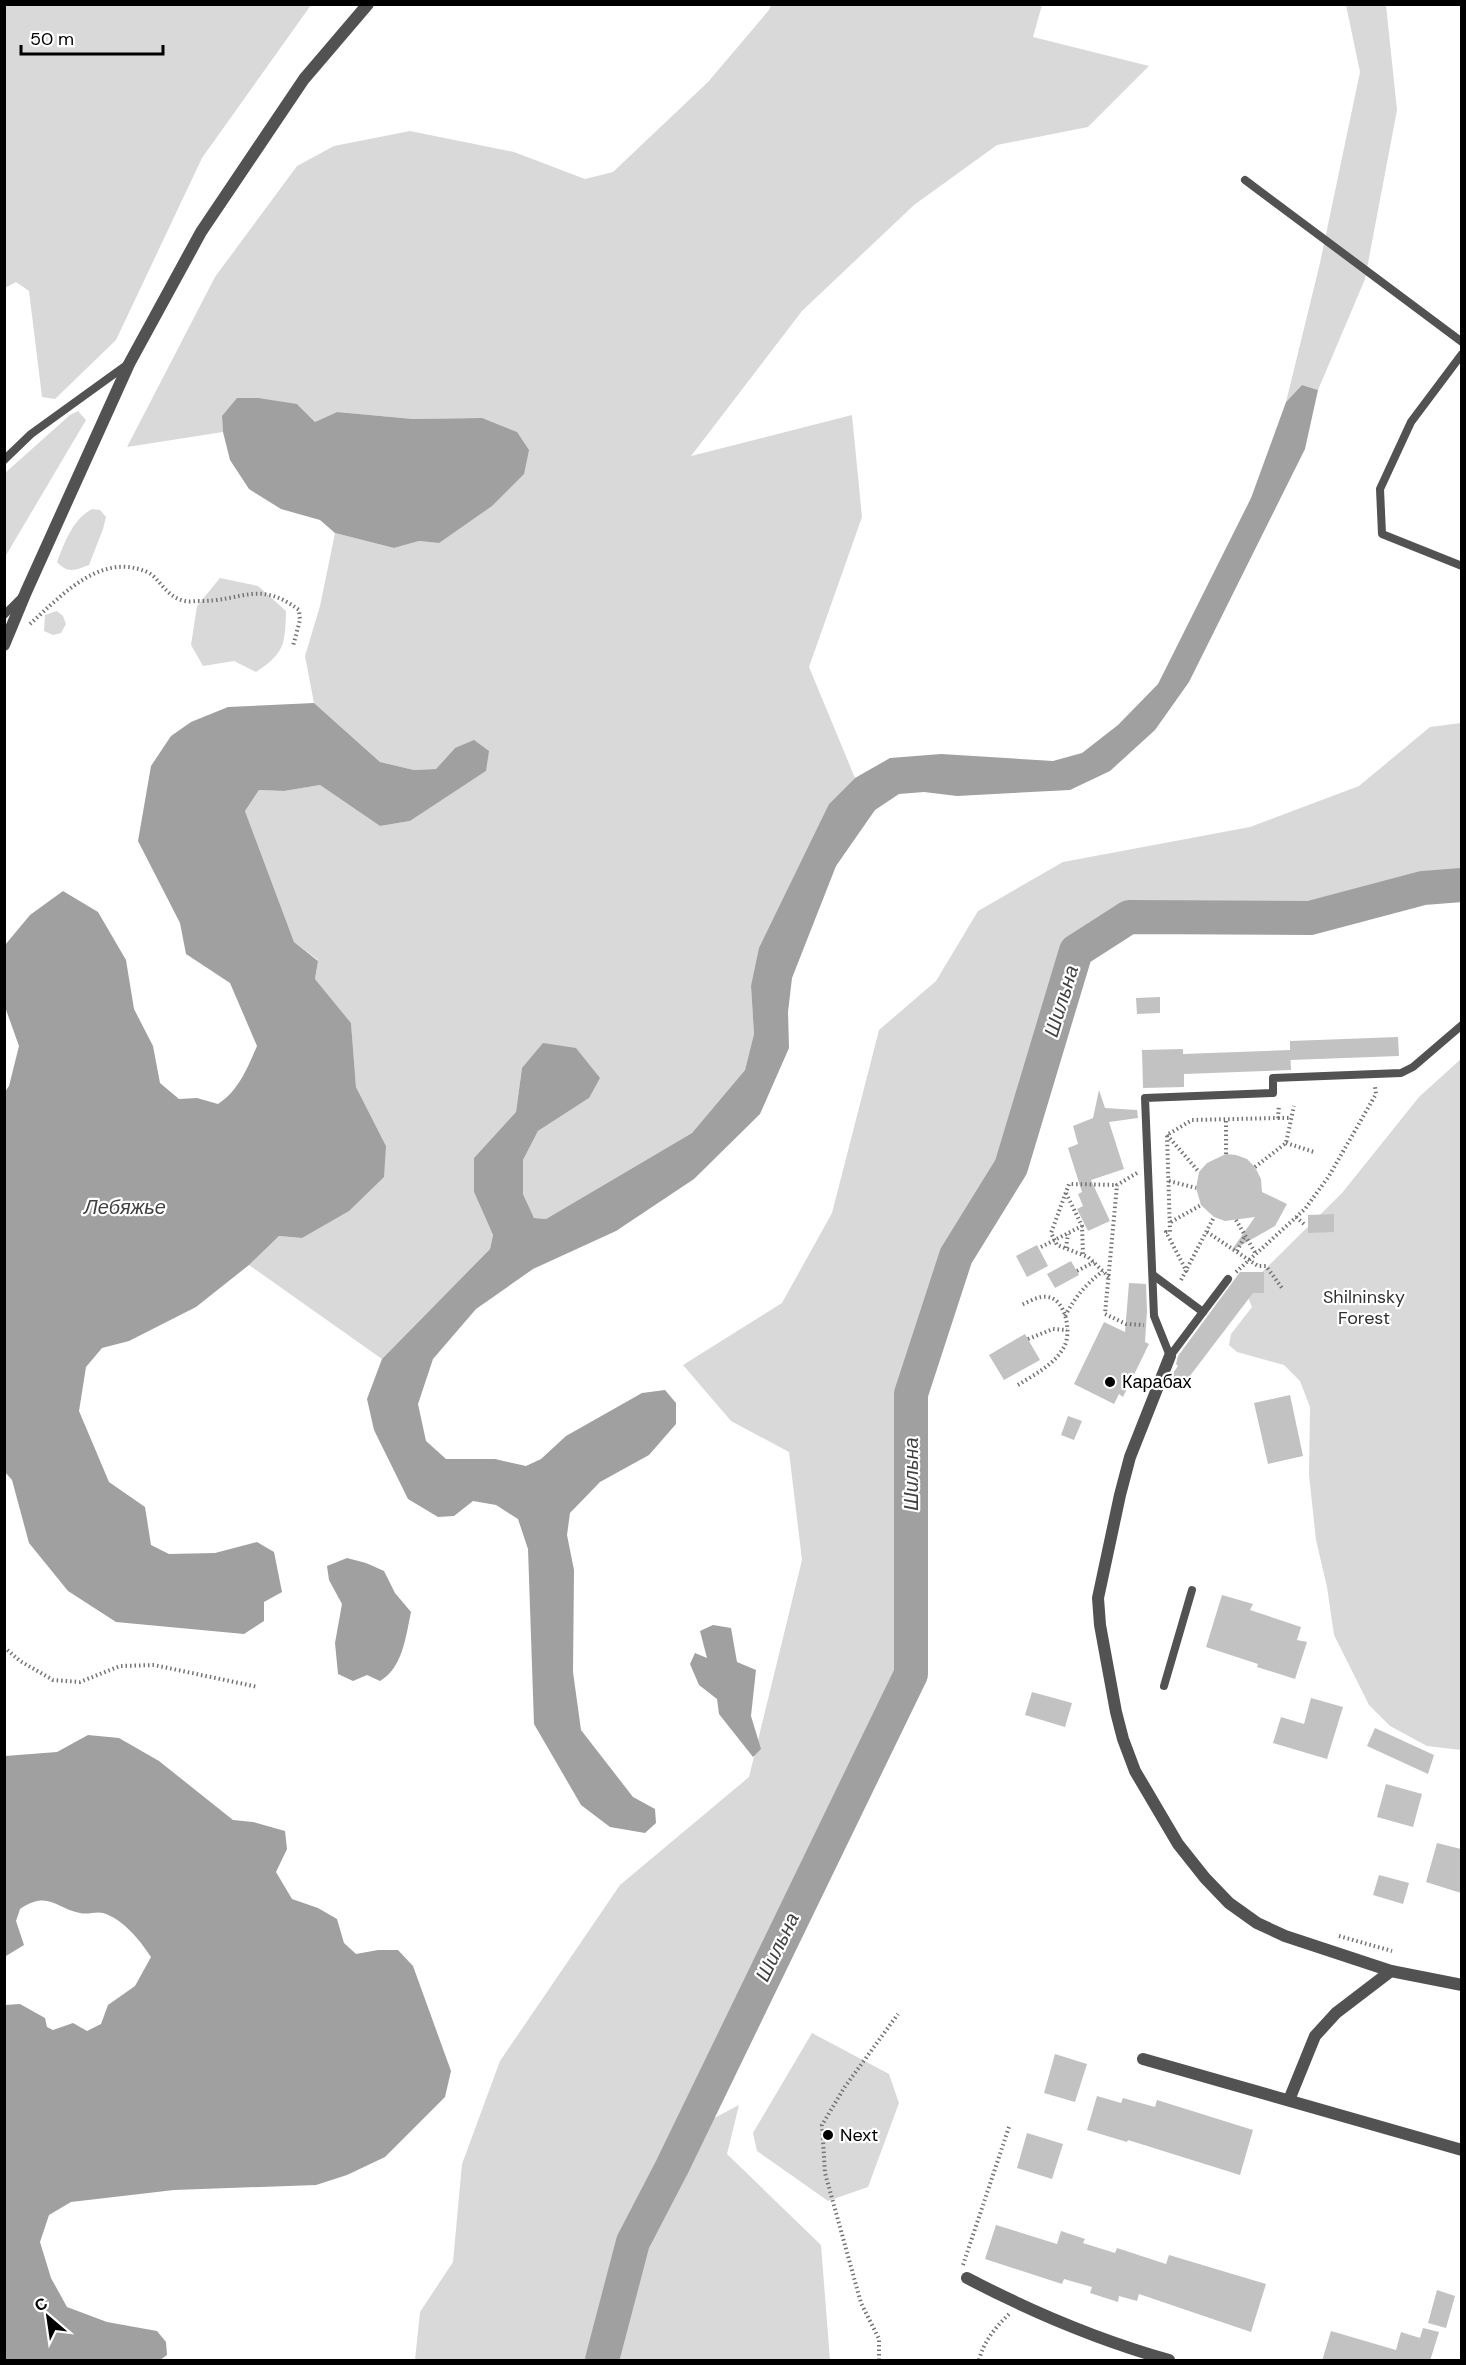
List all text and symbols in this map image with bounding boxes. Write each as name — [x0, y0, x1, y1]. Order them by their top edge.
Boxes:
scale bar — [21, 18, 164, 56]
text: 50 m — [30, 27, 74, 51]
water label: Шильна — [1038, 962, 1084, 1040]
water label: Лебяжье — [82, 1194, 166, 1220]
park label: Shilninsky Forest — [1323, 1285, 1405, 1330]
place label: Карабах — [1122, 1370, 1191, 1394]
marker: Карабах — [1103, 1375, 1117, 1389]
water label: Шильна — [898, 1437, 924, 1511]
water label: Шильна — [749, 1908, 805, 1986]
place label: Next — [840, 2123, 878, 2147]
marker: Next — [821, 2128, 835, 2142]
north arrow — [18, 2287, 78, 2347]
text: С — [31, 2292, 51, 2316]

